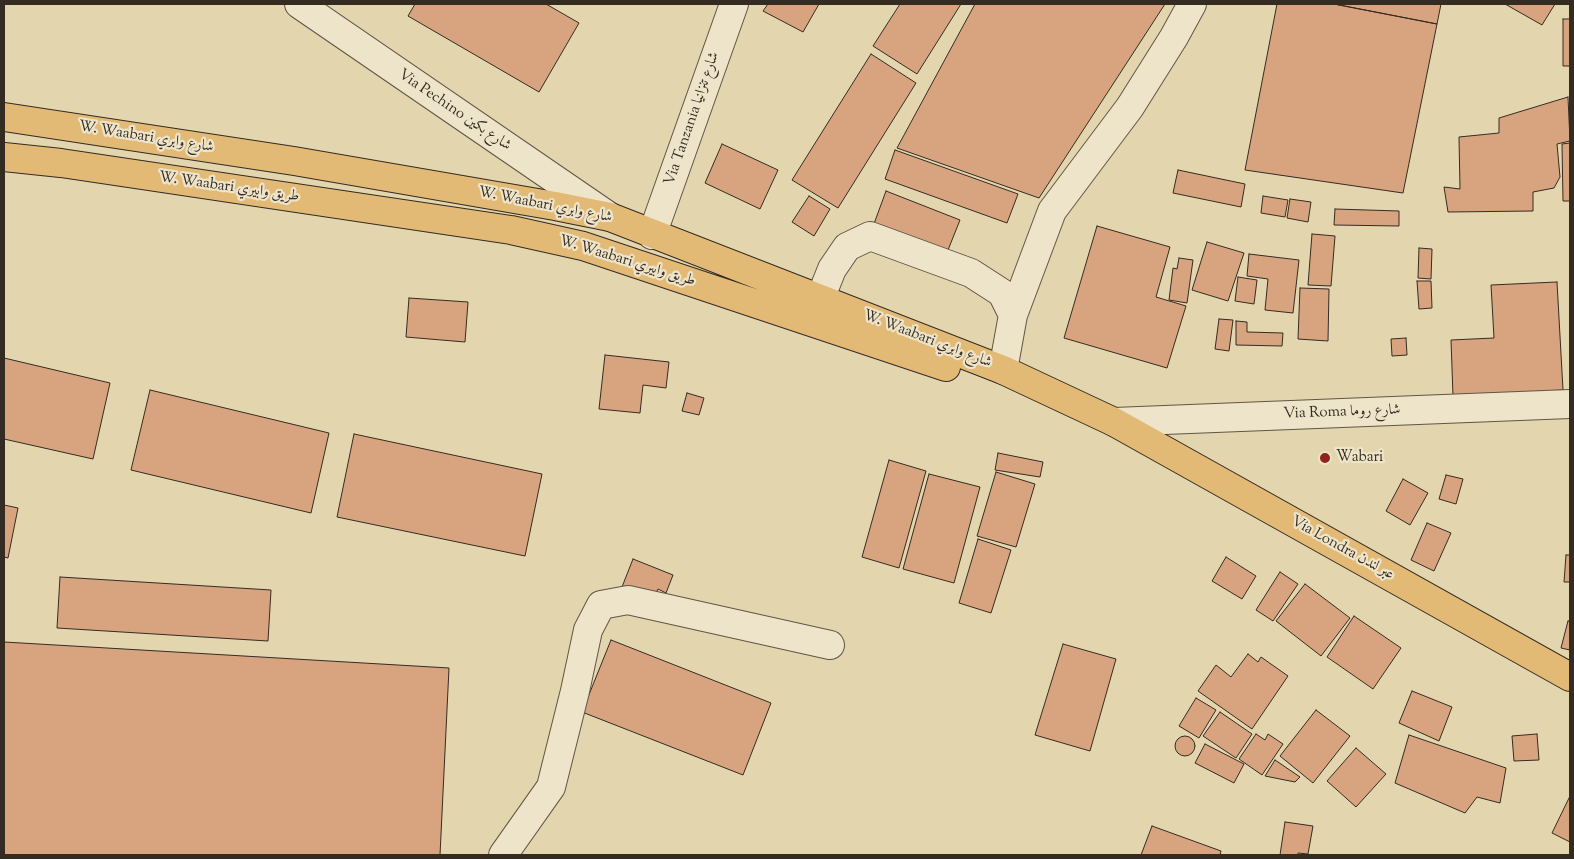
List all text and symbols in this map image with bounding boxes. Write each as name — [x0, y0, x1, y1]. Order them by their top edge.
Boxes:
street label: Via Tanzania شارع تنزانيا — [662, 50, 724, 188]
street label: Via Pechino شارع بكين — [394, 66, 514, 156]
street label: W. Waabari شارع وابري — [77, 118, 215, 158]
street label: W. Waabari طريق وابيري — [158, 169, 300, 207]
street label: W. Waabari شارع وابري — [476, 184, 614, 228]
street label: W. Waabari طريق وابيري — [557, 233, 697, 291]
street label: W. Waabari شارع وابري — [860, 307, 994, 373]
street label: Via Roma شارع روما — [1283, 402, 1401, 424]
place label: Wabari — [1336, 449, 1383, 467]
marker: Wabari — [1318, 451, 1332, 465]
street label: Vía Londra عبر لندن — [1287, 513, 1397, 585]

